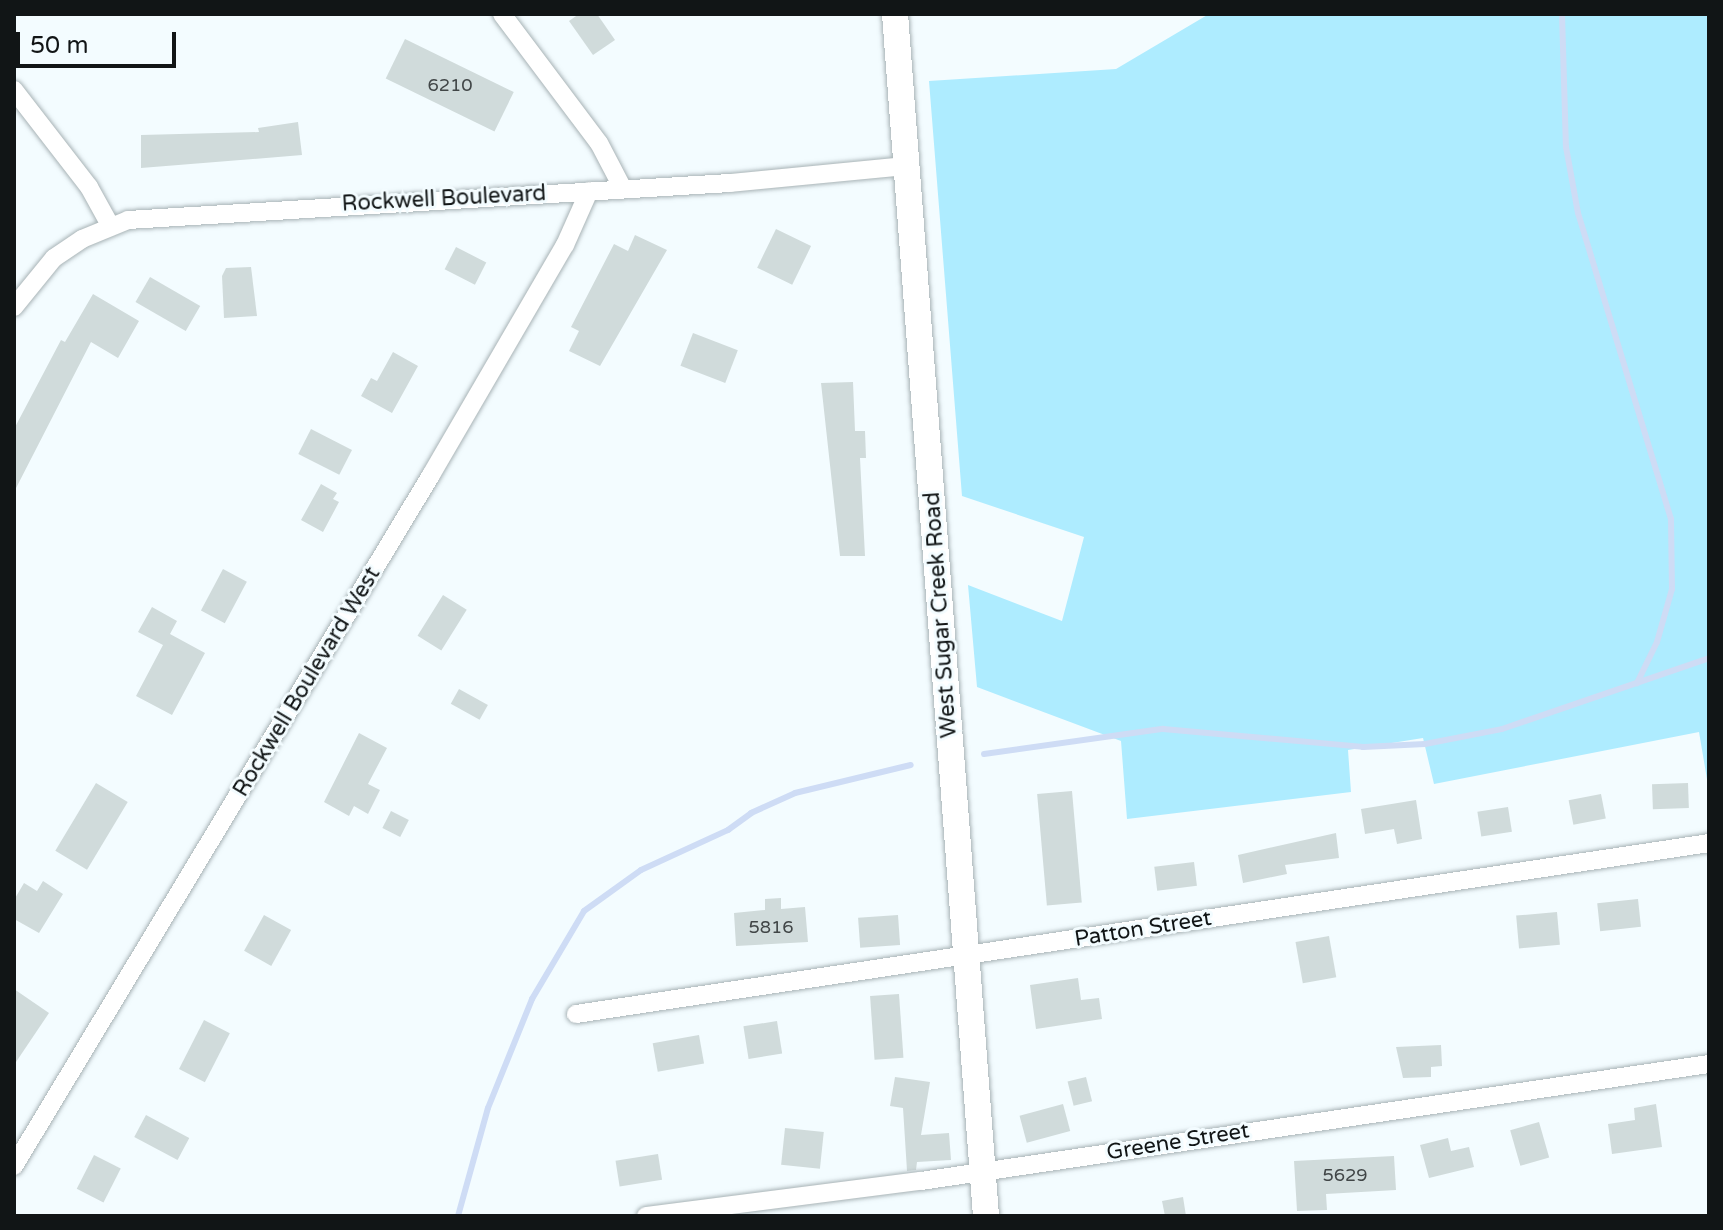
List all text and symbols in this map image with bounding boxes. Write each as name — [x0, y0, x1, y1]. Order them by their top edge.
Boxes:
scale bar — [20, 16, 180, 66]
text: 50 m — [30, 31, 88, 60]
house number: 6210 — [427, 74, 473, 96]
street label: Rockwell Boulevard — [341, 180, 547, 218]
street label: West Sugar Creek Road — [919, 491, 963, 739]
street label: Rockwell Boulevard West — [228, 562, 386, 802]
street label: Patton Street — [1073, 905, 1213, 953]
house number: 5816 — [748, 916, 794, 938]
street label: Greene Street — [1105, 1118, 1251, 1166]
house number: 5629 — [1322, 1164, 1368, 1186]

